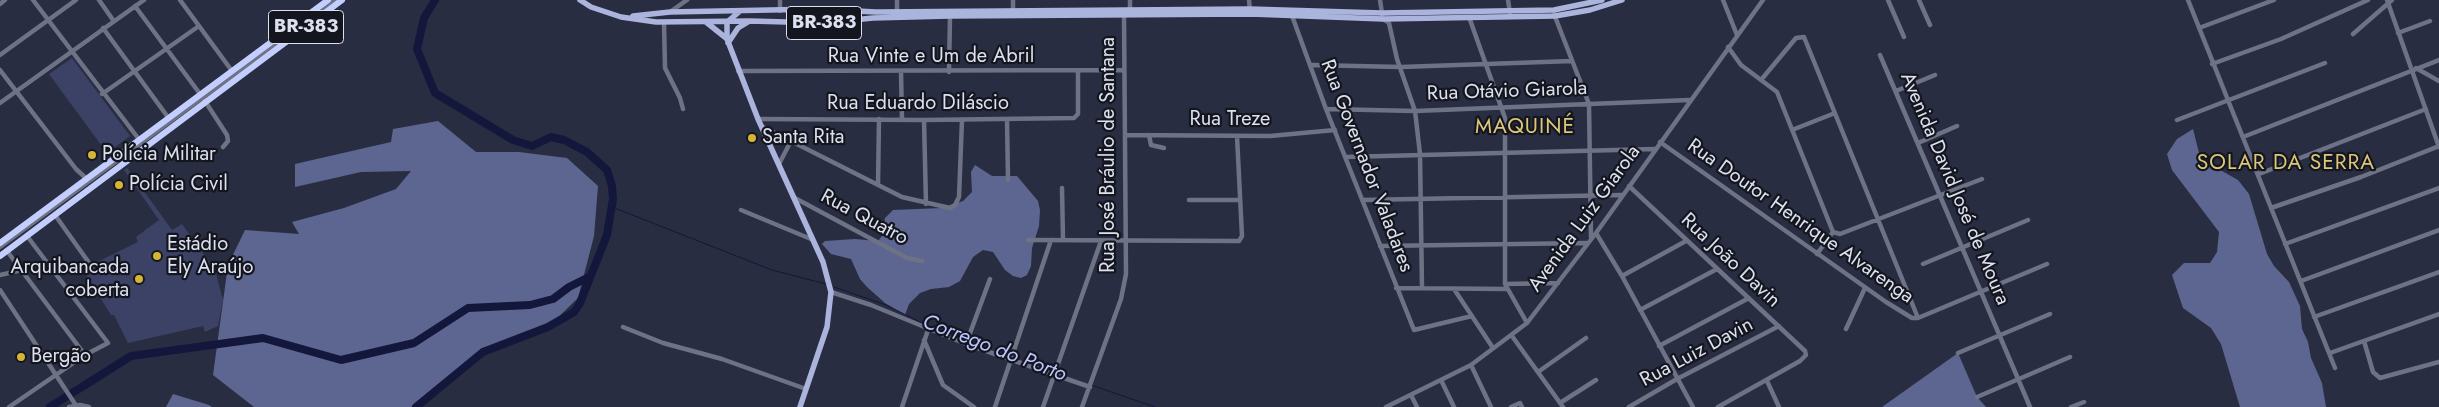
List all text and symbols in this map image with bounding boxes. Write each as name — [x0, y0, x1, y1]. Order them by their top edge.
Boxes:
road number: BR-383 — [786, 6, 862, 40]
road number: BR-383 — [268, 11, 344, 44]
street label: Rua José Bráulio de Santana — [1097, 37, 1121, 273]
street label: Rua Vinte e Um de Abril — [828, 45, 1034, 69]
street label: Rua Governador Valadares — [1314, 56, 1418, 276]
street label: Avenida David José de Moura — [1894, 69, 2014, 309]
street label: Rua Otávio Giarola — [1426, 77, 1588, 107]
street label: Rua Eduardo Diláscio — [827, 92, 1009, 116]
street label: Rua Treze — [1190, 108, 1270, 132]
district label: MAQUINÉ — [1474, 115, 1576, 141]
place label: Santa Rita — [762, 126, 844, 150]
marker: Santa Rita — [746, 132, 758, 144]
street label: Rua Doutor Henrique Alvarenga — [1682, 134, 1918, 310]
street label: Avenida Luiz Giarola — [1524, 141, 1646, 297]
place label: Polícia Militar — [102, 143, 216, 167]
marker: Polícia Militar — [86, 149, 98, 161]
district label: SOLAR DA SERRA — [2195, 151, 2377, 177]
place label: Polícia Civil — [129, 173, 228, 197]
marker: Polícia Civil — [113, 179, 125, 191]
street label: Rua Quatro — [816, 185, 912, 251]
street label: Rua João Davin — [1675, 209, 1785, 313]
place label: Estádio Ely Araújo — [167, 233, 253, 280]
marker: Estádio Ely Araújo — [151, 250, 163, 262]
place label: Arquibancada coberta — [10, 256, 129, 303]
marker: Arquibancada coberta — [133, 273, 145, 285]
water label: Corrego do Porto — [918, 310, 1070, 388]
street label: Rua Luiz Davin — [1636, 313, 1758, 393]
place label: Bergão — [31, 345, 91, 369]
marker: Bergão — [15, 351, 27, 363]

